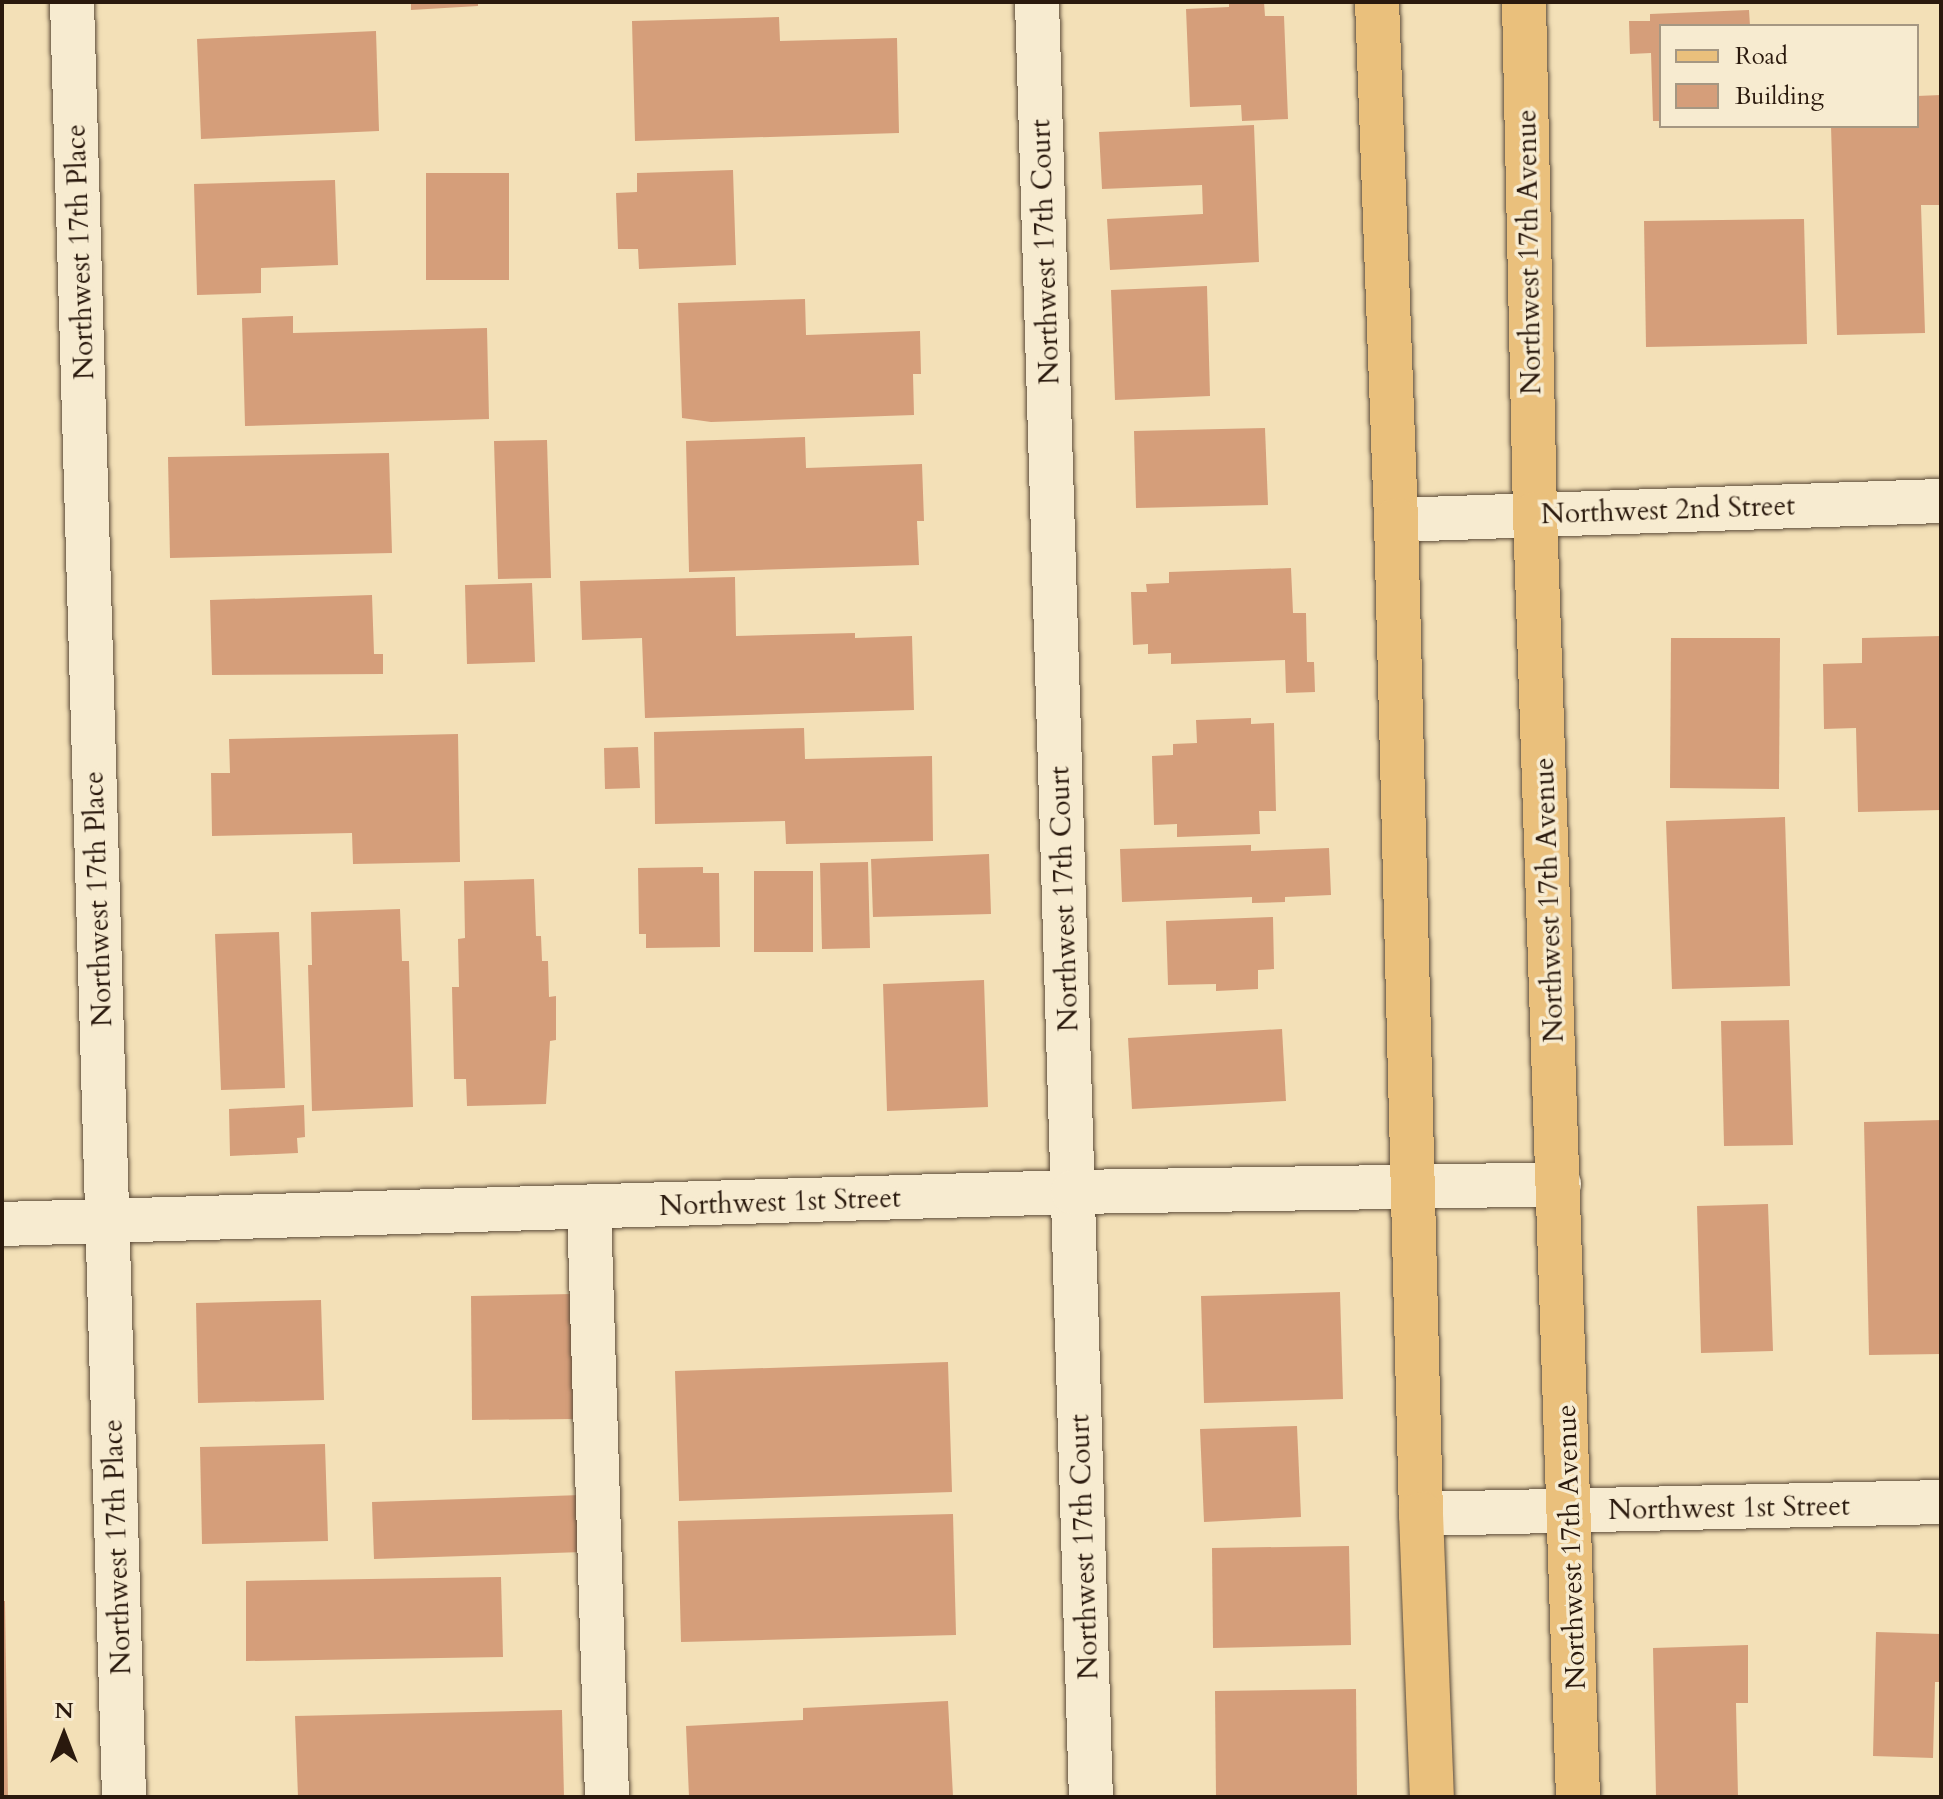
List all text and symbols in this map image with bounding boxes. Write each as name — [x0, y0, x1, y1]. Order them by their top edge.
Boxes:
legend — [1659, 24, 1919, 128]
text: Road — [1735, 40, 1788, 73]
text: Building — [1735, 80, 1824, 113]
street label: Northwest 17th Avenue — [1510, 109, 1548, 395]
street label: Northwest 17th Court — [1024, 119, 1066, 385]
street label: Northwest 17th Place — [59, 123, 101, 381]
street label: Northwest 2nd Street — [1540, 489, 1796, 531]
street label: Northwest 17th Avenue — [1527, 757, 1571, 1043]
street label: Northwest 17th Court — [1043, 766, 1085, 1032]
street label: Northwest 17th Place — [77, 770, 119, 1028]
street label: Northwest 1st Street — [659, 1181, 901, 1223]
street label: Northwest 17th Avenue — [1549, 1404, 1593, 1690]
street label: Northwest 17th Court — [1063, 1414, 1105, 1680]
street label: Northwest 17th Place — [96, 1418, 138, 1676]
street label: Northwest 1st Street — [1608, 1489, 1850, 1527]
north arrow — [24, 1695, 104, 1775]
text: N — [54, 1696, 74, 1726]

